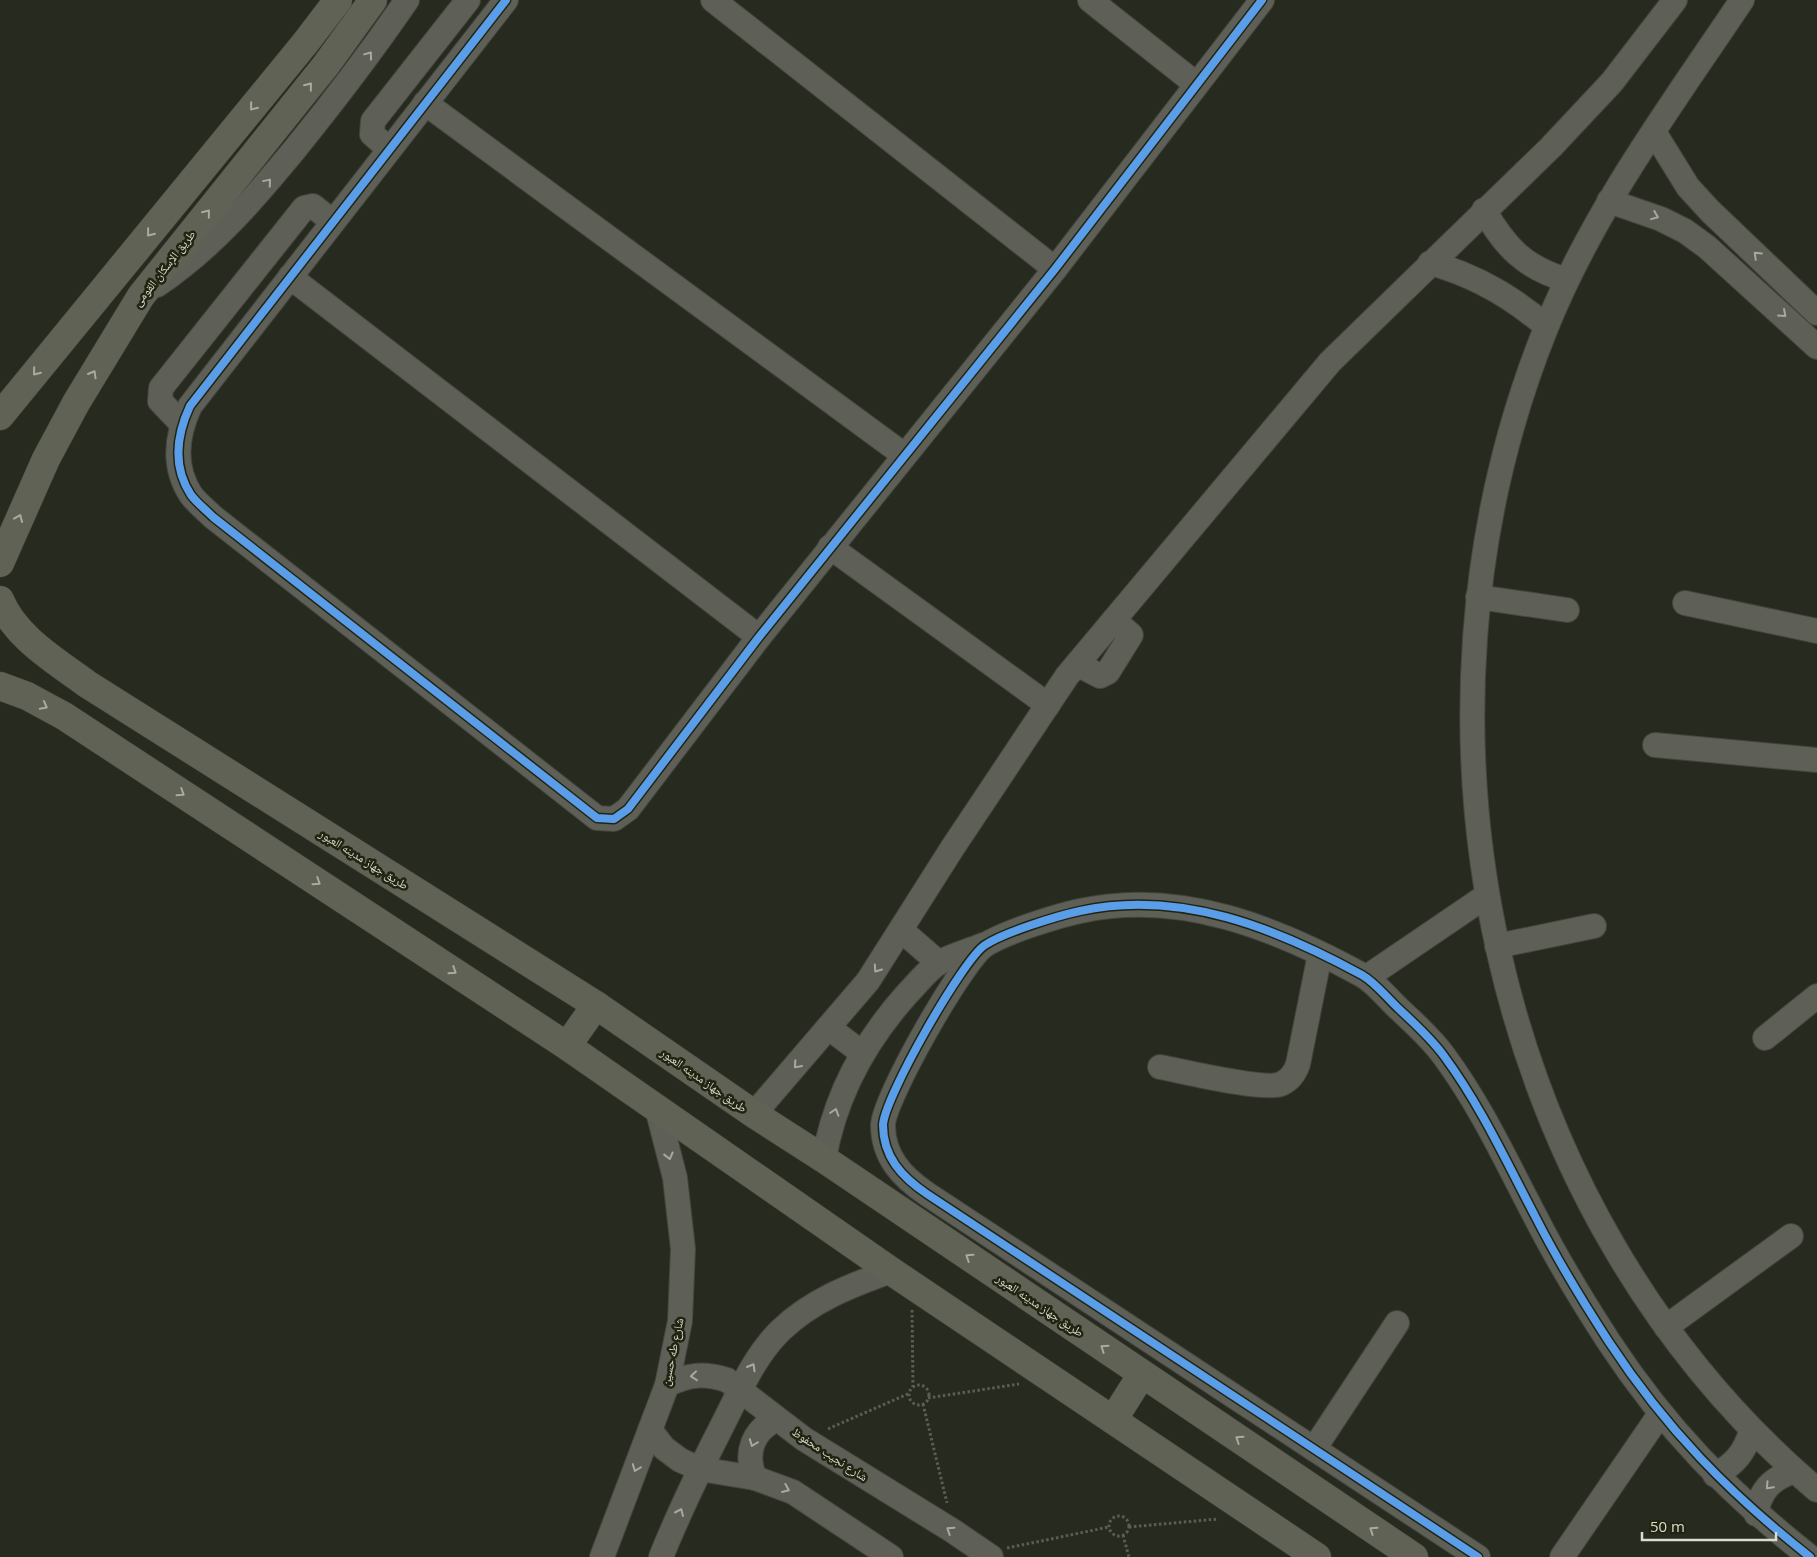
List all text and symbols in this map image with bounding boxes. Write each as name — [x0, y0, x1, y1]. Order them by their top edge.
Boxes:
one-way arrow — [363, 52, 371, 61]
one-way arrow — [303, 83, 312, 92]
one-way arrow — [250, 101, 259, 110]
one-way arrow — [262, 179, 270, 188]
one-way arrow — [201, 209, 210, 219]
one-way arrow — [1650, 210, 1659, 221]
street label: طريق الإسكان القومى — [129, 226, 199, 310]
one-way arrow — [147, 227, 156, 236]
one-way arrow — [1753, 252, 1762, 261]
one-way arrow — [1777, 309, 1786, 318]
one-way arrow — [34, 366, 42, 375]
one-way arrow — [86, 370, 96, 379]
one-way arrow — [12, 514, 23, 523]
one-way arrow — [39, 700, 48, 710]
one-way arrow — [176, 787, 185, 796]
street label: طريق جهاز مدينه العبور — [315, 824, 412, 893]
one-way arrow — [312, 876, 321, 885]
one-way arrow — [874, 963, 883, 973]
one-way arrow — [448, 965, 457, 974]
street label: طريق جهاز مدينه العبور — [656, 1043, 751, 1116]
one-way arrow — [793, 1060, 802, 1069]
one-way arrow — [829, 1108, 839, 1117]
one-way arrow — [664, 1151, 674, 1159]
one-way arrow — [965, 1254, 975, 1263]
street label: طريق جهاز مدينه العبور — [992, 1269, 1087, 1341]
street label: شارع طه حسين — [656, 1316, 688, 1388]
one-way arrow — [1100, 1345, 1110, 1354]
one-way arrow — [746, 1363, 756, 1372]
one-way arrow — [690, 1370, 698, 1381]
street label: شارع نجيب محفوظ — [789, 1423, 871, 1485]
one-way arrow — [1235, 1436, 1244, 1445]
one-way arrow — [749, 1438, 759, 1447]
one-way arrow — [632, 1463, 642, 1471]
one-way arrow — [1765, 1481, 1774, 1490]
one-way arrow — [781, 1483, 790, 1494]
one-way arrow — [673, 1508, 684, 1517]
scale bar — [1642, 1510, 1776, 1542]
text: 50 m — [1650, 1516, 1685, 1536]
one-way arrow — [947, 1526, 956, 1536]
one-way arrow — [1369, 1527, 1379, 1536]

